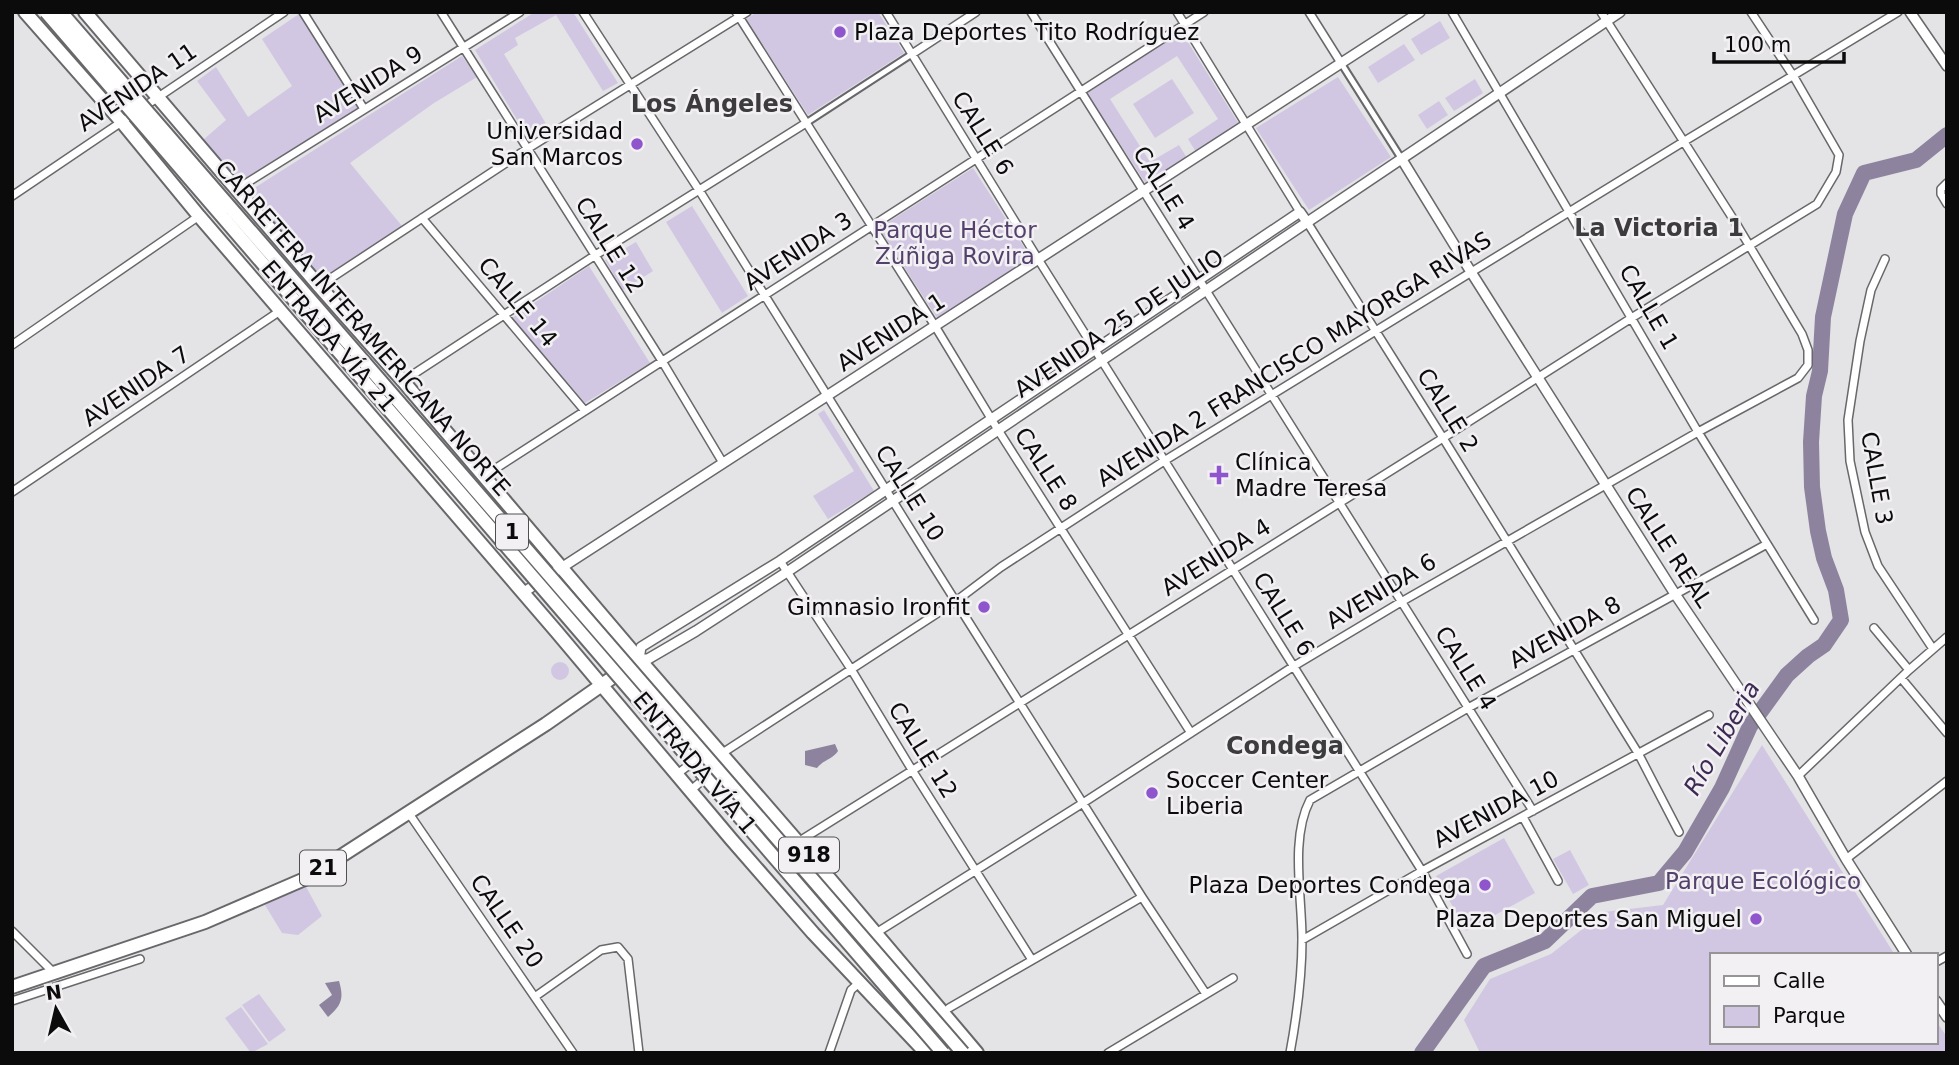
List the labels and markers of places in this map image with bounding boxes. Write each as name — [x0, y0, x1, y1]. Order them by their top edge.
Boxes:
place label: Plaza Deportes Tito Rodríguez — [854, 19, 1199, 45]
marker: Plaza Deportes Tito Rodríguez — [832, 24, 848, 40]
place label: Universidad San Marcos — [486, 118, 623, 170]
marker: Universidad San Marcos — [629, 136, 645, 152]
place label: Clínica Madre Teresa — [1235, 449, 1387, 501]
marker: Clínica Madre Teresa — [1209, 465, 1229, 485]
place label: Gimnasio Ironfit — [787, 594, 970, 620]
marker: Gimnasio Ironfit — [976, 599, 992, 615]
place label: Soccer Center Liberia — [1166, 767, 1329, 819]
marker: Soccer Center Liberia — [1144, 785, 1160, 801]
place label: Plaza Deportes Condega — [1189, 872, 1471, 898]
marker: Plaza Deportes Condega — [1477, 877, 1493, 893]
place label: Plaza Deportes San Miguel — [1435, 906, 1742, 932]
marker: Plaza Deportes San Miguel — [1748, 911, 1764, 927]

